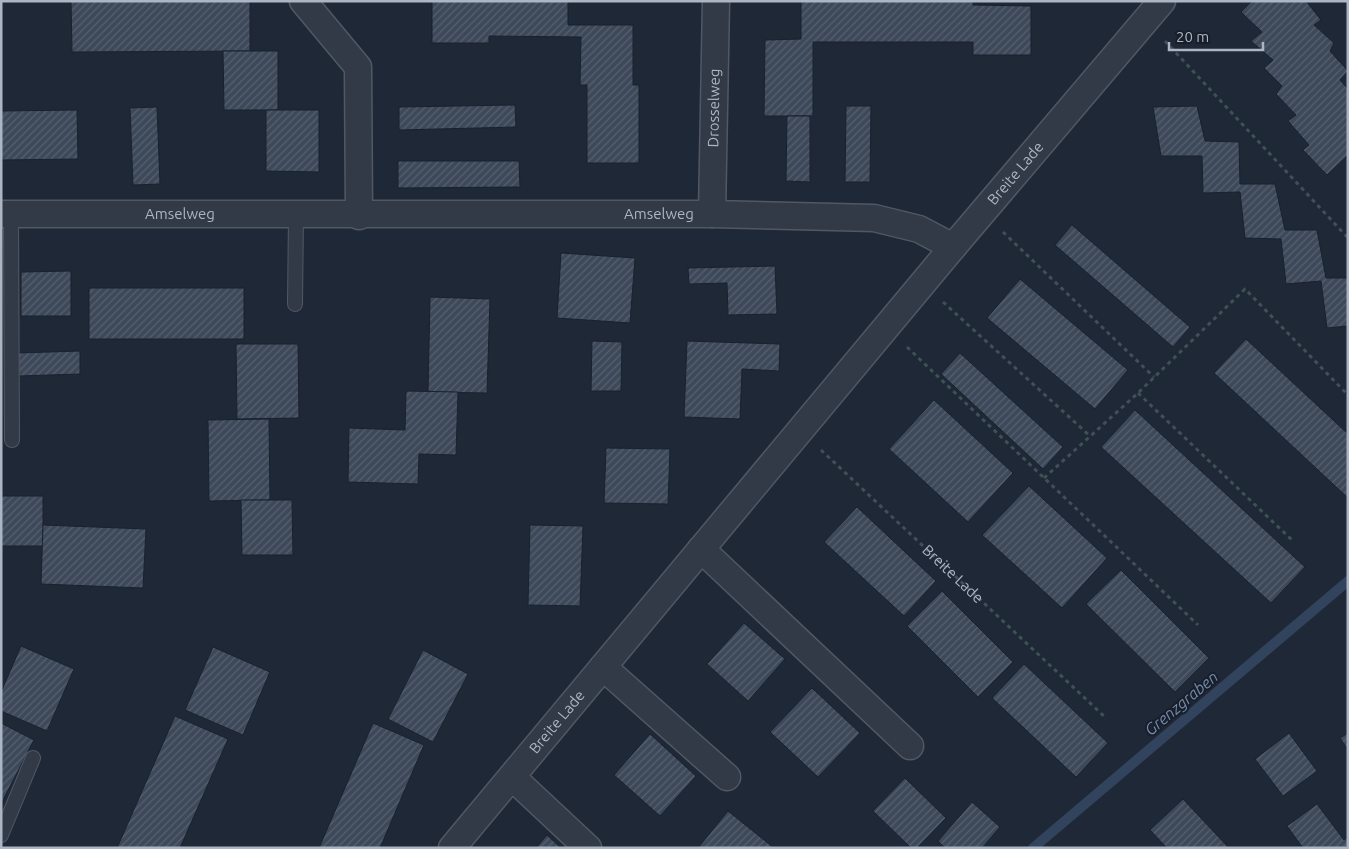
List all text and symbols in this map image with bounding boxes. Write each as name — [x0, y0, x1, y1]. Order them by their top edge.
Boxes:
scale bar — [1169, 20, 1263, 52]
text: 20 m — [1176, 28, 1209, 45]
street label: Drosselweg — [704, 68, 723, 148]
street label: Breite Lade — [984, 138, 1047, 208]
street label: Amselweg — [145, 205, 215, 222]
street label: Amselweg — [624, 205, 694, 222]
street label: Breite Lade — [919, 541, 987, 606]
water label: Grenzgraben — [1141, 667, 1221, 739]
street label: Breite Lade — [525, 687, 588, 757]

